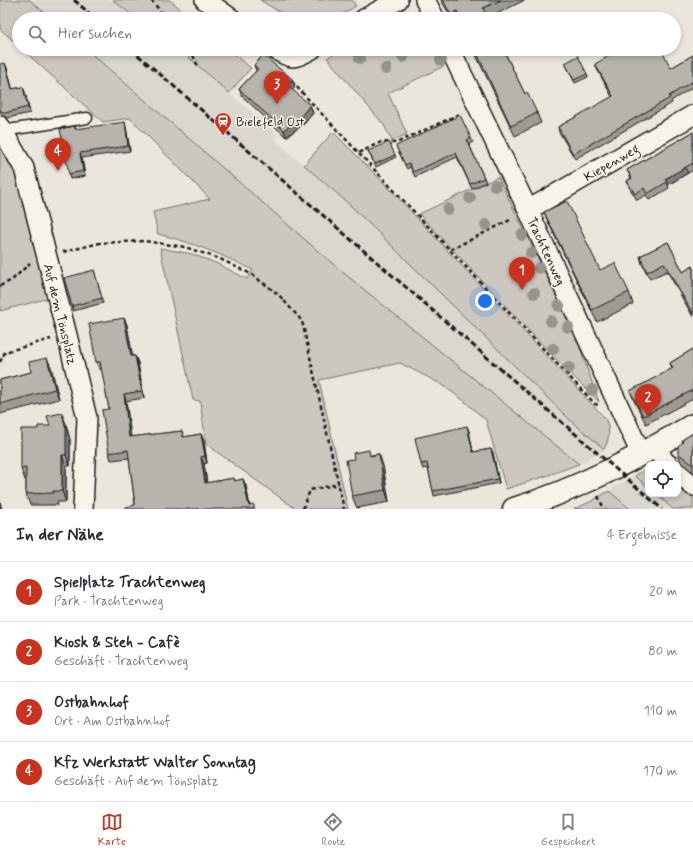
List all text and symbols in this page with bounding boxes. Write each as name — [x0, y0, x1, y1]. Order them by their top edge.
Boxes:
search box — [12, 12, 681, 56]
icon: search — [26, 23, 48, 45]
text: Hier suchen — [58, 24, 132, 44]
pin: 3 — [264, 71, 290, 104]
station icon: Bielefeld Ost — [213, 111, 233, 136]
place label: Bielefeld Ost — [236, 114, 304, 131]
pin: 4 — [45, 138, 71, 171]
street label: Kiepenweg — [581, 141, 644, 188]
street label: Trachtenweg — [522, 215, 569, 289]
pin: 1 — [509, 257, 535, 290]
street label: Auf dem Tönsplatz — [39, 262, 80, 367]
your location — [475, 291, 495, 311]
pin: 2 — [635, 384, 661, 417]
map controls — [645, 461, 681, 497]
button: locate — [645, 461, 681, 497]
text: In der Nähe — [16, 524, 104, 546]
text: 4 Ergebnisse — [607, 527, 677, 544]
text: Spielplatz Trachtenweg — [54, 573, 206, 593]
text: 1 — [26, 583, 32, 600]
text: 20 m — [649, 583, 677, 600]
text: Park · Trachtenweg — [54, 593, 163, 610]
text: Kiosk & Steh - Cafè — [54, 633, 179, 653]
text: 2 — [26, 643, 32, 660]
text: 80 m — [648, 643, 677, 660]
text: Geschäft · Trachtenweg — [54, 653, 188, 670]
text: Ostbahnhof — [54, 693, 129, 713]
text: 3 — [26, 703, 32, 720]
text: 110 m — [644, 703, 677, 720]
text: Ort · Am Ostbahnhof — [54, 713, 170, 730]
text: Kfz Werkstatt Walter Sonntag — [54, 753, 256, 773]
text: 4 — [25, 763, 33, 780]
text: 170 m — [643, 763, 677, 780]
text: Geschäft · Auf dem Tönsplatz — [54, 773, 218, 790]
tab: Karte — [98, 811, 126, 849]
tab: Route — [321, 811, 345, 849]
tab: Gespeichert — [541, 811, 595, 849]

